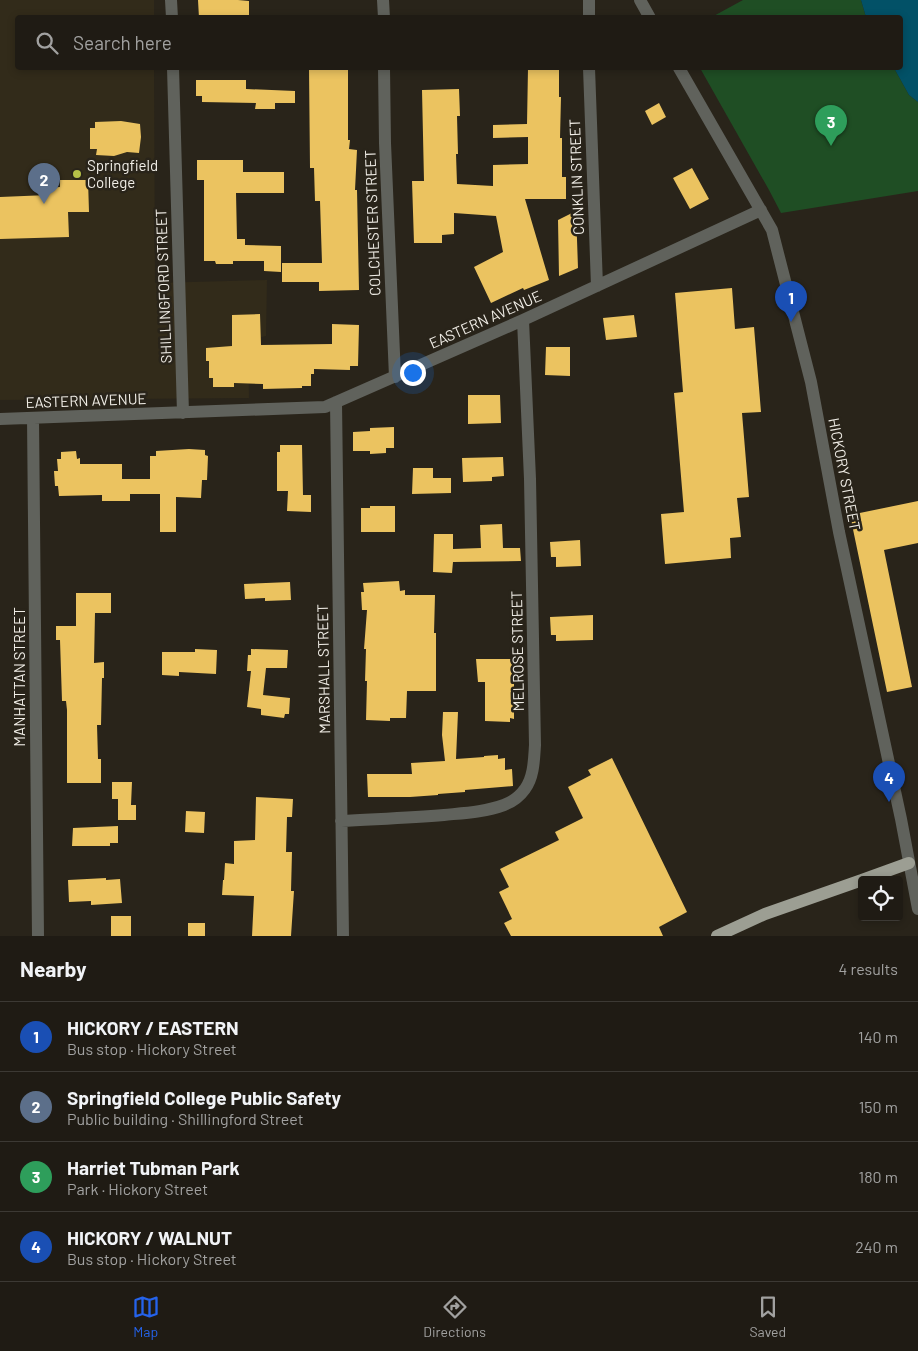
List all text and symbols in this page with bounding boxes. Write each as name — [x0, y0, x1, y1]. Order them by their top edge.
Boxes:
search box — [15, 15, 903, 70]
icon: search — [33, 29, 61, 57]
text: Search here — [73, 31, 172, 54]
pin: 3 — [815, 105, 847, 146]
street label: CONKLIN STREET — [565, 119, 587, 235]
street label: COLCHESTER STREET — [360, 150, 384, 296]
place label: Springfield College — [87, 156, 158, 191]
pin: 2 — [28, 163, 60, 204]
marker: Springfield College — [71, 168, 83, 180]
street label: SHILLINGFORD STREET — [151, 208, 175, 364]
pin: 1 — [775, 281, 807, 322]
street label: EASTERN AVENUE — [426, 286, 544, 352]
your location — [400, 360, 426, 386]
street label: EASTERN AVENUE — [25, 389, 147, 411]
street label: HICKORY STREET — [825, 416, 865, 532]
street label: MELROSE STREET — [507, 591, 527, 711]
street label: MARSHALL STREET — [313, 604, 333, 734]
street label: MANHATTAN STREET — [10, 607, 28, 747]
pin: 4 — [873, 761, 905, 802]
map controls — [858, 876, 903, 921]
button: locate — [858, 876, 903, 921]
text: Nearby — [20, 956, 86, 981]
text: 4 results — [838, 959, 898, 978]
text: HICKORY / EASTERN — [67, 1016, 239, 1039]
text: 1 — [33, 1027, 39, 1046]
text: 140 m — [858, 1027, 898, 1046]
text: Bus stop · Hickory Street — [67, 1039, 237, 1058]
text: Springfield College Public Safety — [67, 1086, 341, 1109]
text: 2 — [32, 1097, 40, 1116]
text: 150 m — [859, 1097, 898, 1116]
text: Public building · Shillingford Street — [67, 1109, 304, 1128]
text: Harriet Tubman Park — [67, 1156, 240, 1179]
text: 3 — [32, 1167, 40, 1186]
text: 180 m — [859, 1167, 898, 1186]
text: Park · Hickory Street — [67, 1179, 208, 1198]
text: HICKORY / WALNUT — [67, 1226, 232, 1249]
text: 4 — [31, 1237, 41, 1256]
text: 240 m — [855, 1237, 898, 1256]
text: Bus stop · Hickory Street — [67, 1249, 237, 1268]
tab: Map — [132, 1293, 160, 1340]
tab: Directions — [423, 1293, 486, 1340]
tab: Saved — [749, 1293, 786, 1340]

